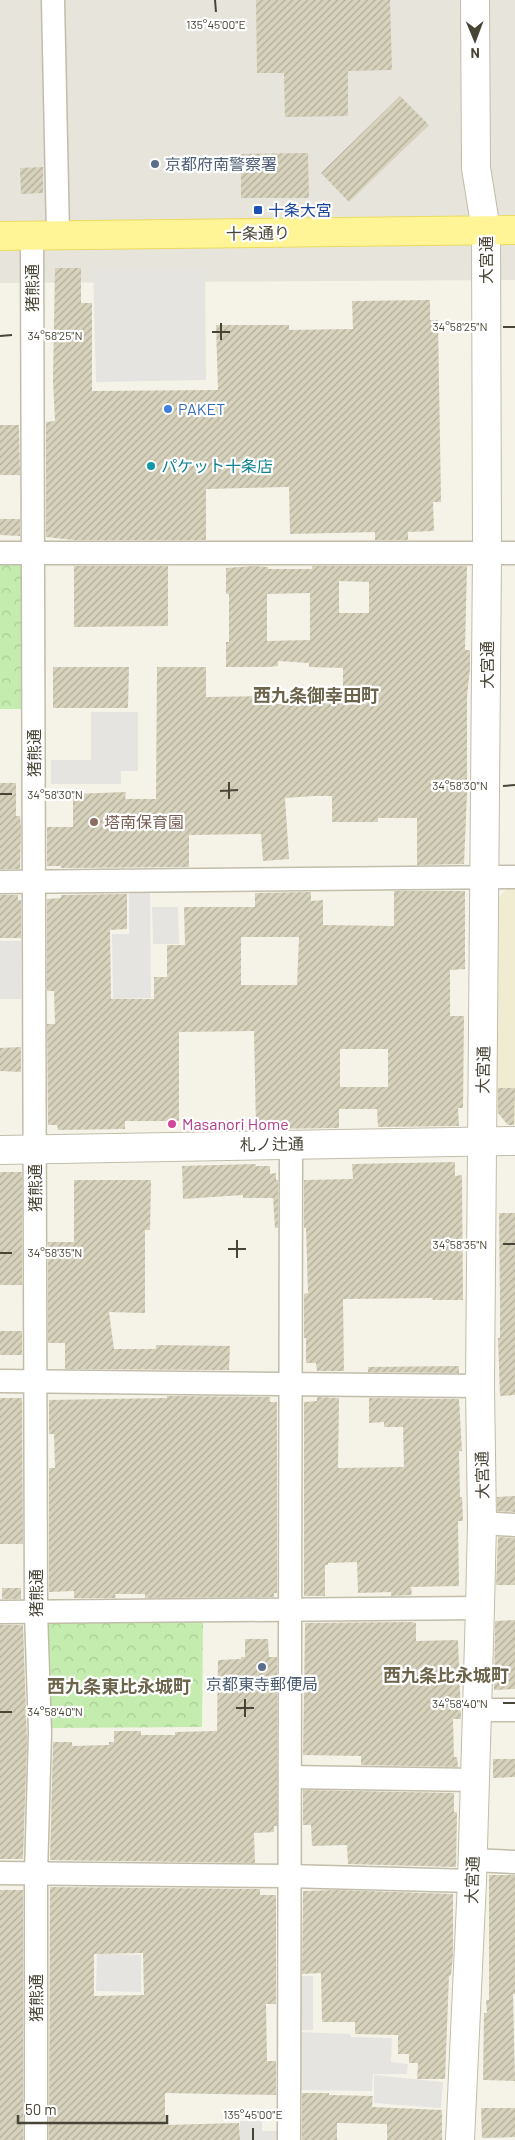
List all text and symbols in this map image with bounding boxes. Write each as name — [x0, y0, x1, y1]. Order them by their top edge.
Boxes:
north arrow — [450, 15, 500, 65]
text: 135°45'00"E — [186, 17, 246, 31]
text: N — [470, 45, 480, 62]
place label: 京都府南警察署 — [165, 154, 277, 173]
marker: 京都府南警察署 — [149, 158, 161, 170]
place label: 十条大宮 — [268, 200, 332, 219]
marker: 十条大宮 — [252, 204, 264, 216]
street label: 十条通り — [226, 222, 290, 243]
street label: 大宮通 — [476, 236, 495, 284]
street label: 猪熊通 — [22, 264, 41, 312]
text: 34°58'25"N — [432, 319, 488, 333]
text: 34°58'25"N — [27, 328, 83, 342]
place label: PAKET — [178, 399, 225, 418]
marker: PAKET — [162, 403, 174, 415]
place label: パケット十条店 — [161, 456, 273, 475]
marker: パケット十条店 — [145, 460, 157, 472]
street label: 大宮通 — [477, 641, 496, 689]
district label: 西九条御幸田町 — [253, 684, 379, 706]
street label: 猪熊通 — [24, 729, 43, 777]
text: 34°58'30"N — [432, 778, 488, 792]
text: 34°58'30"N — [27, 787, 83, 801]
place label: 塔南保育園 — [104, 812, 184, 831]
marker: 塔南保育園 — [88, 816, 100, 828]
street label: 大宮通 — [473, 1046, 492, 1094]
place label: Masanori Home — [182, 1114, 289, 1133]
marker: Masanori Home — [166, 1118, 178, 1130]
street label: 札ノ辻通 — [240, 1133, 304, 1154]
street label: 猪熊通 — [25, 1164, 44, 1212]
text: 34°58'35"N — [433, 1237, 488, 1251]
text: 34°58'35"N — [28, 1245, 83, 1259]
street label: 大宮通 — [472, 1451, 491, 1499]
street label: 猪熊通 — [26, 1569, 45, 1617]
marker: 京都東寺郵便局 — [256, 1661, 268, 1673]
district label: 西九条比永城町 — [383, 1664, 509, 1686]
place label: 京都東寺郵便局 — [206, 1674, 318, 1693]
district label: 西九条東比永城町 — [47, 1675, 191, 1697]
text: 34°58'40"N — [432, 1696, 488, 1710]
text: 34°58'40"N — [27, 1704, 83, 1718]
street label: 大宮通 — [461, 1856, 482, 1904]
street label: 猪熊通 — [26, 1974, 45, 2022]
scale bar — [18, 2092, 166, 2124]
text: 50 m — [25, 2100, 57, 2118]
text: 135°45'00"E — [223, 2107, 283, 2121]

